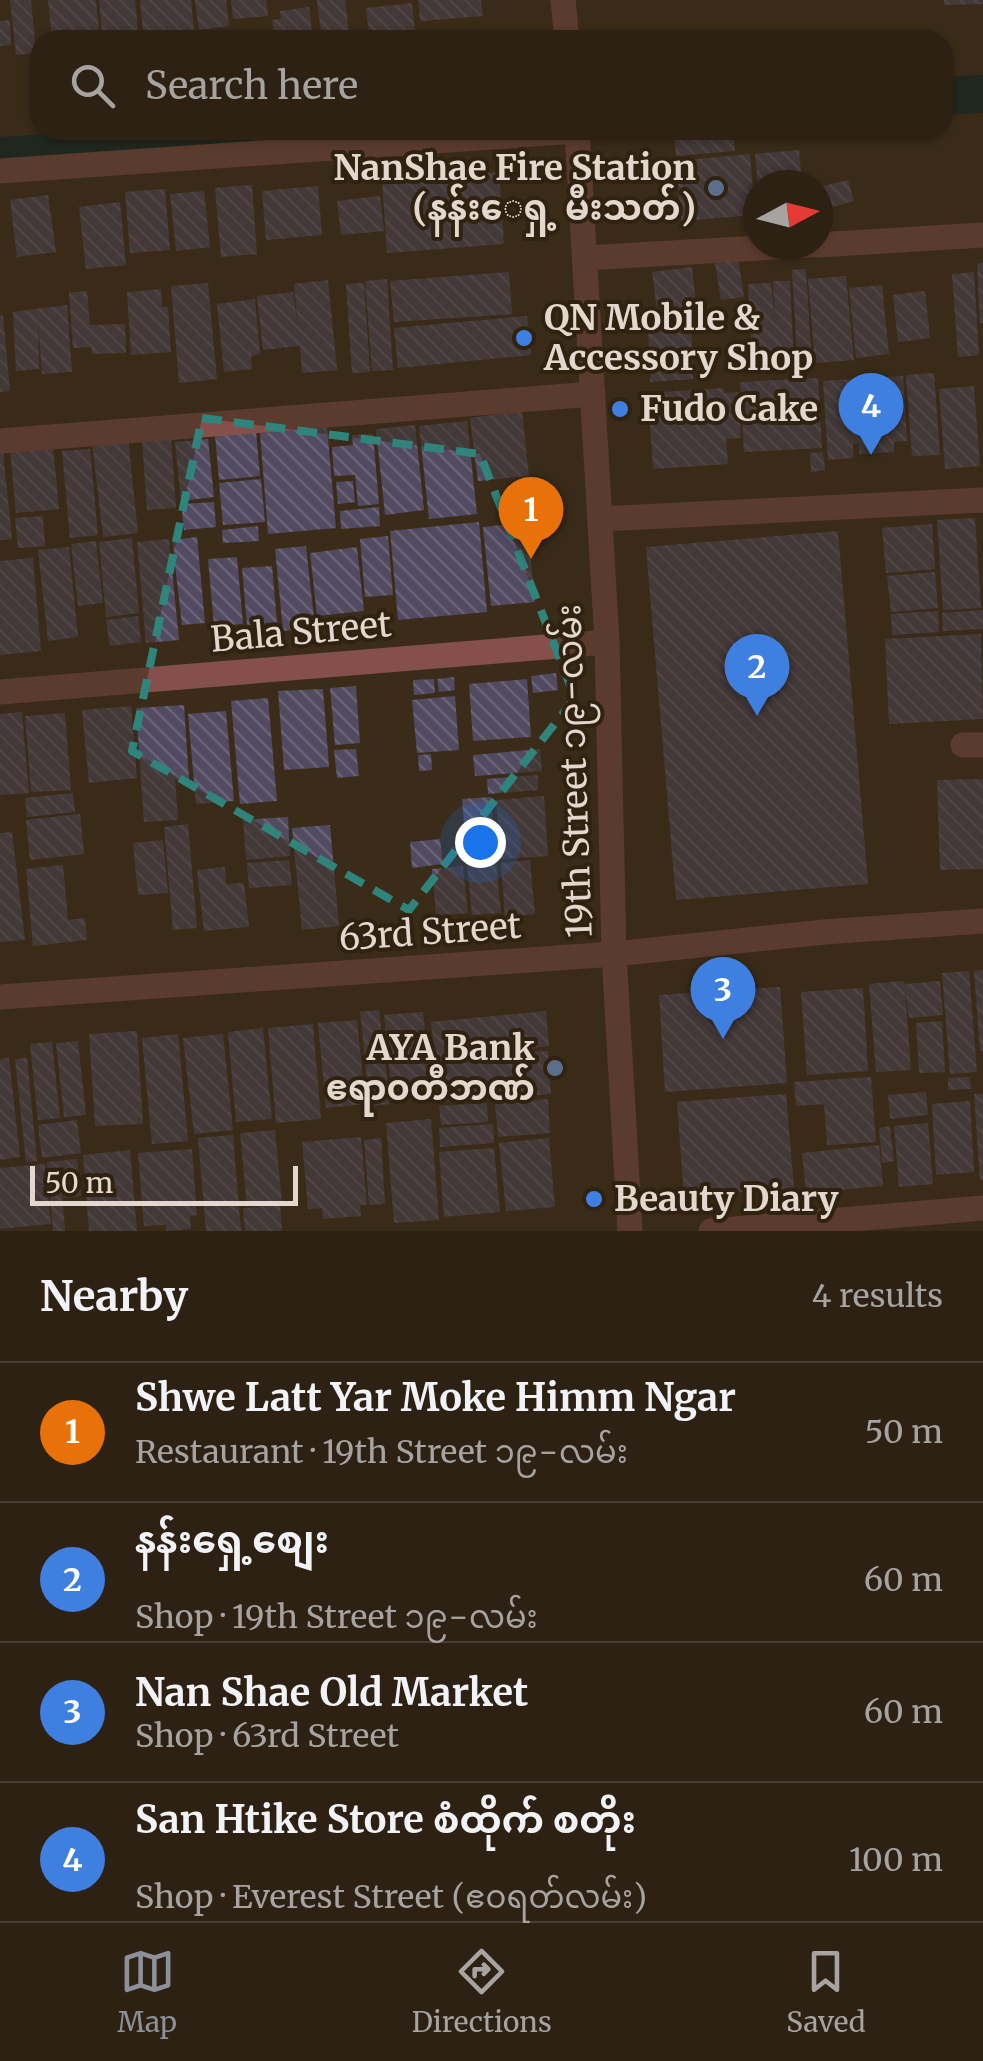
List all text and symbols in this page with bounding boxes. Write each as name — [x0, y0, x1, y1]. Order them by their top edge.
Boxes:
search box — [30, 30, 953, 140]
icon: search — [65, 58, 120, 113]
text: Search here — [145, 62, 358, 109]
place label: NanShae Fire Station (နန်းေရှ့ မီးသတ်) — [334, 146, 696, 237]
north arrow — [743, 170, 833, 260]
marker: NanShae Fire Station (နန်းေရှ့ မီးသတ်) — [705, 177, 727, 199]
place label: QN Mobile & Accessory Shop — [543, 296, 813, 380]
marker: QN Mobile & Accessory Shop — [513, 327, 535, 349]
pin: 4 — [838, 372, 904, 455]
place label: Fudo Cake — [640, 387, 818, 431]
marker: Fudo Cake — [609, 398, 631, 420]
pin: 1 — [498, 476, 564, 559]
street label: Bala Street — [209, 602, 394, 662]
street label: 19th Street ၁၉−လမ်း — [544, 603, 608, 939]
pin: 2 — [724, 634, 790, 716]
your location — [455, 817, 506, 868]
street label: 63rd Street — [337, 904, 523, 960]
pin: 3 — [690, 956, 756, 1039]
place label: AYA Bank ဧရာ၀တီဘဏ် — [326, 1026, 535, 1117]
marker: AYA Bank ဧရာ၀တီဘဏ် — [544, 1057, 566, 1079]
scale bar — [30, 1161, 298, 1206]
text: 50 m — [45, 1165, 113, 1201]
place label: Beauty Diary — [614, 1177, 839, 1221]
marker: Beauty Diary — [583, 1188, 605, 1210]
text: Nearby — [40, 1270, 188, 1322]
text: 4 results — [812, 1276, 943, 1316]
text: Shwe Latt Yar Moke Himm Ngar — [135, 1374, 736, 1421]
text: 1 — [65, 1412, 80, 1452]
text: 50 m — [865, 1412, 943, 1452]
text: Restaurant · 19th Street ၁၉−လမ်း — [135, 1432, 628, 1472]
text: နန်းရှေ့စျေး — [135, 1516, 329, 1563]
text: 2 — [63, 1560, 82, 1600]
text: 60 m — [864, 1560, 943, 1600]
text: Shop · 19th Street ၁၉−လမ်း — [135, 1597, 538, 1637]
text: Nan Shae Old Market — [135, 1669, 528, 1716]
text: 3 — [63, 1692, 82, 1732]
text: 60 m — [864, 1692, 943, 1732]
text: Shop · 63rd Street — [135, 1716, 399, 1756]
text: San Htike Store စံထိုက် စတိုး — [135, 1796, 636, 1843]
text: 4 — [62, 1840, 83, 1880]
text: 100 m — [849, 1840, 943, 1880]
text: Shop · Everest Street (ဧ၀ရတ်လမ်း) — [135, 1877, 647, 1917]
tab: Map — [117, 1944, 177, 2040]
tab: Directions — [412, 1944, 552, 2040]
tab: Saved — [786, 1944, 866, 2040]

